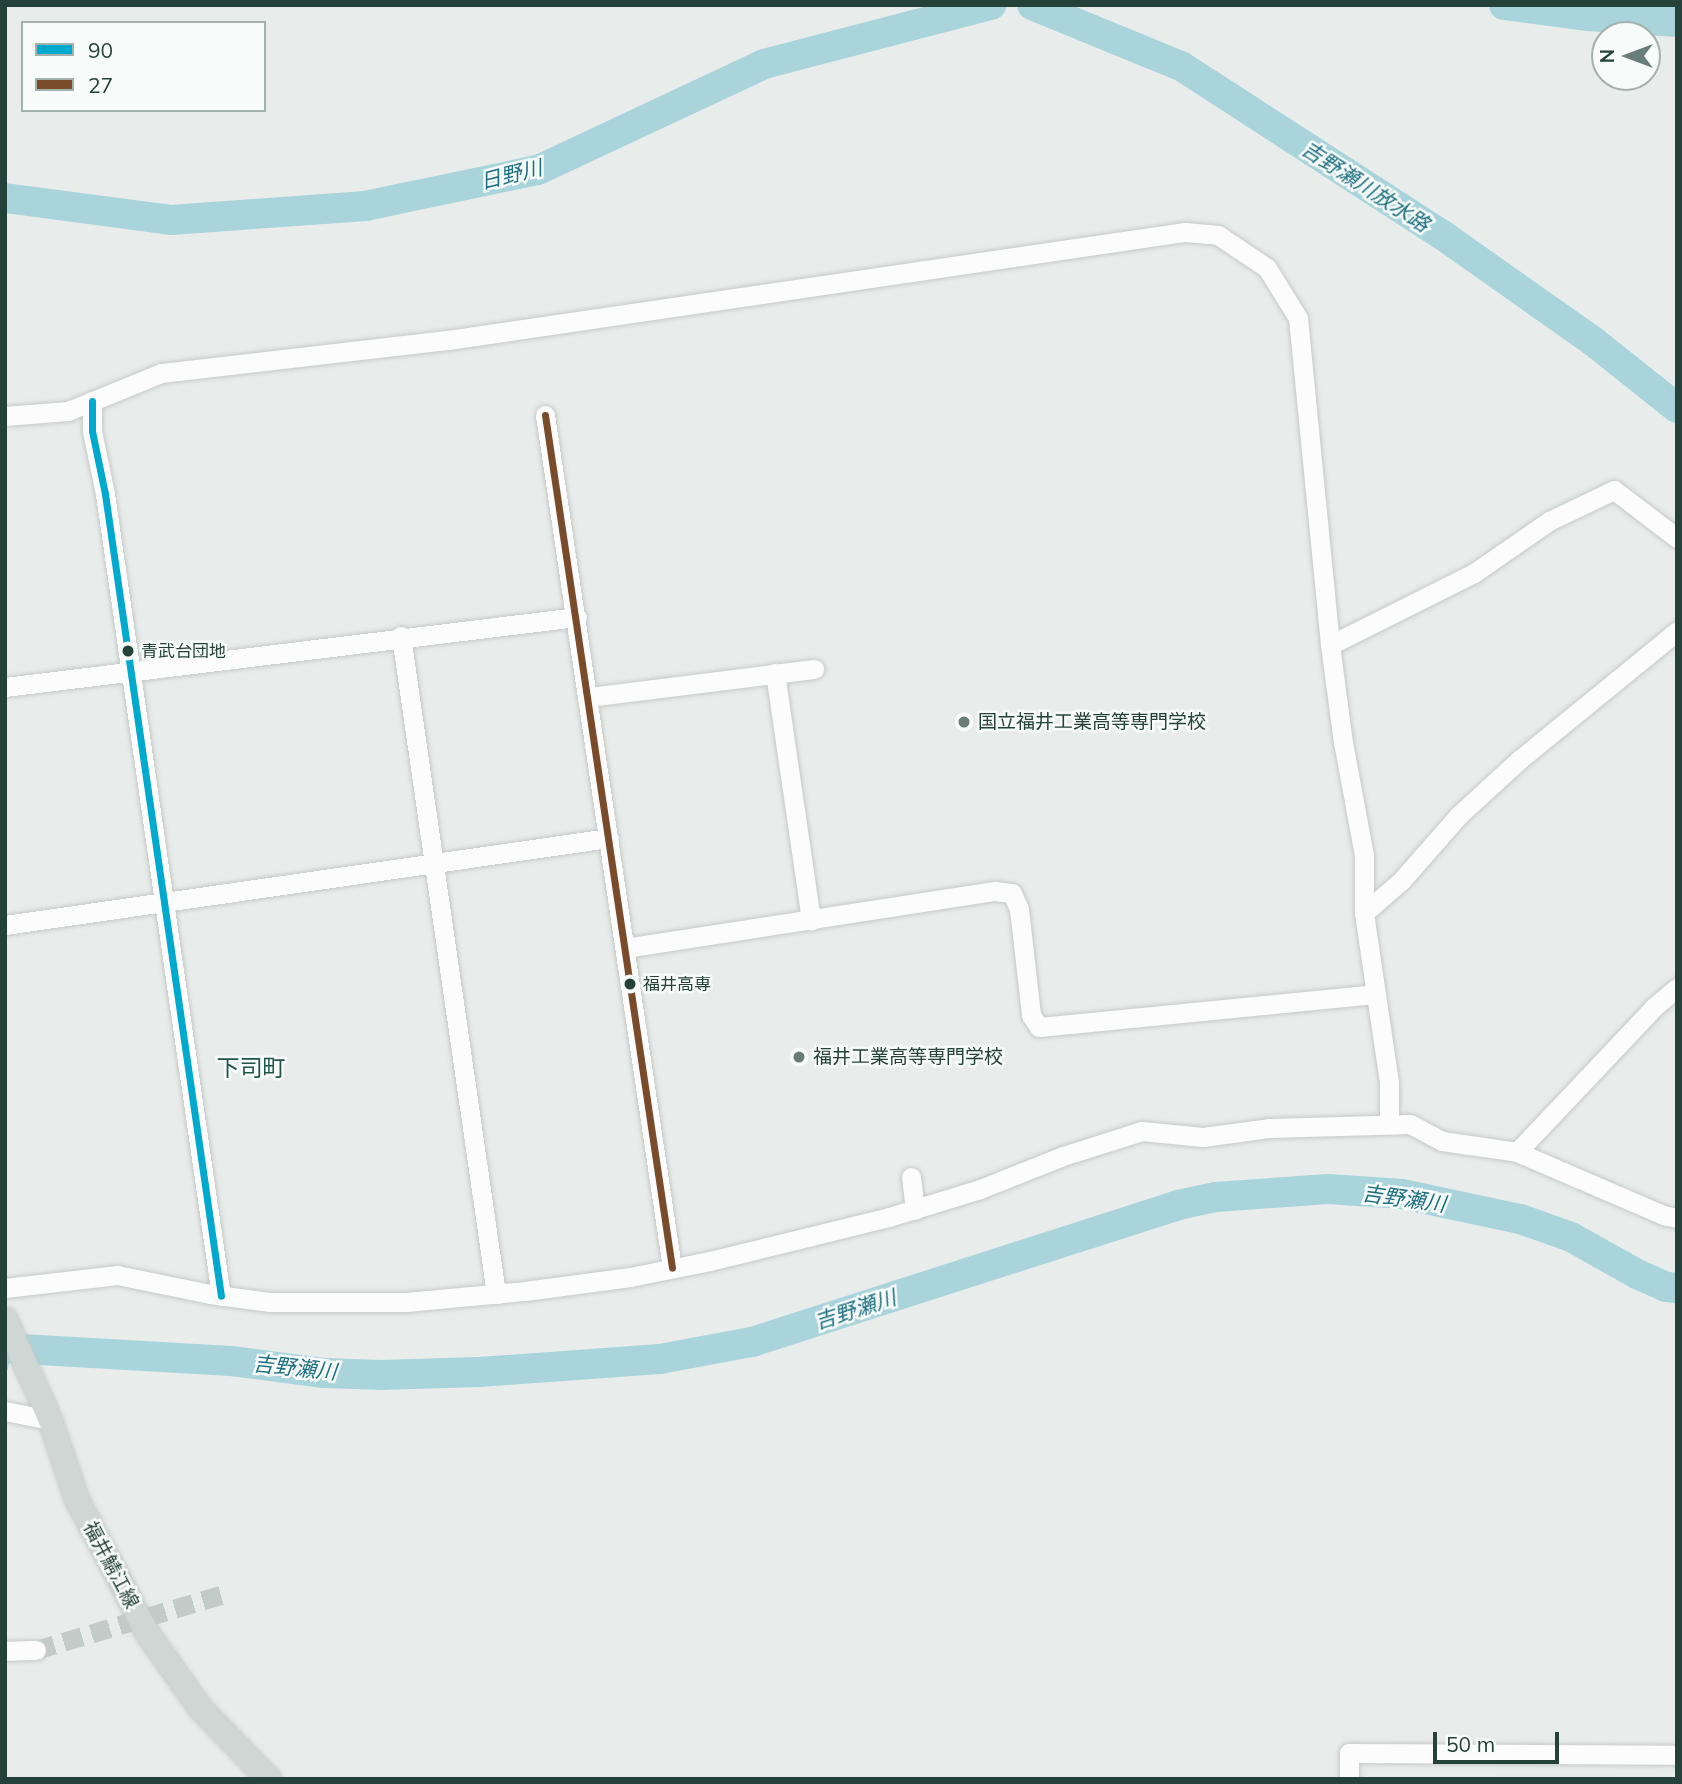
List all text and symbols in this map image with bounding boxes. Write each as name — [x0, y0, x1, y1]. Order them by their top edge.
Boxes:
legend — [21, 21, 266, 112]
north arrow — [1591, 21, 1661, 91]
text: 90 — [88, 37, 113, 63]
text: N — [1595, 49, 1619, 63]
text: 27 — [88, 72, 113, 98]
water label: 吉野瀬川放水路 — [1297, 135, 1435, 237]
water label: 日野川 — [477, 154, 545, 194]
place label: 青武台団地 — [141, 641, 226, 661]
marker: 青武台団地 — [121, 644, 135, 658]
place label: 国立福井工業高等専門学校 — [978, 711, 1206, 733]
marker: 国立福井工業高等専門学校 — [956, 714, 972, 730]
place label: 福井高専 — [643, 974, 711, 994]
marker: 福井高専 — [623, 977, 637, 991]
place label: 福井工業高等専門学校 — [813, 1046, 1003, 1068]
marker: 福井工業高等専門学校 — [791, 1049, 807, 1065]
district label: 下司町 — [217, 1054, 285, 1082]
water label: 吉野瀬川 — [1361, 1180, 1447, 1216]
water label: 吉野瀬川 — [811, 1284, 899, 1334]
water label: 吉野瀬川 — [252, 1350, 338, 1384]
street label: 福井鯖江線 — [79, 1518, 143, 1612]
scale bar — [1437, 1718, 1563, 1762]
text: 50 m — [1446, 1731, 1495, 1757]

